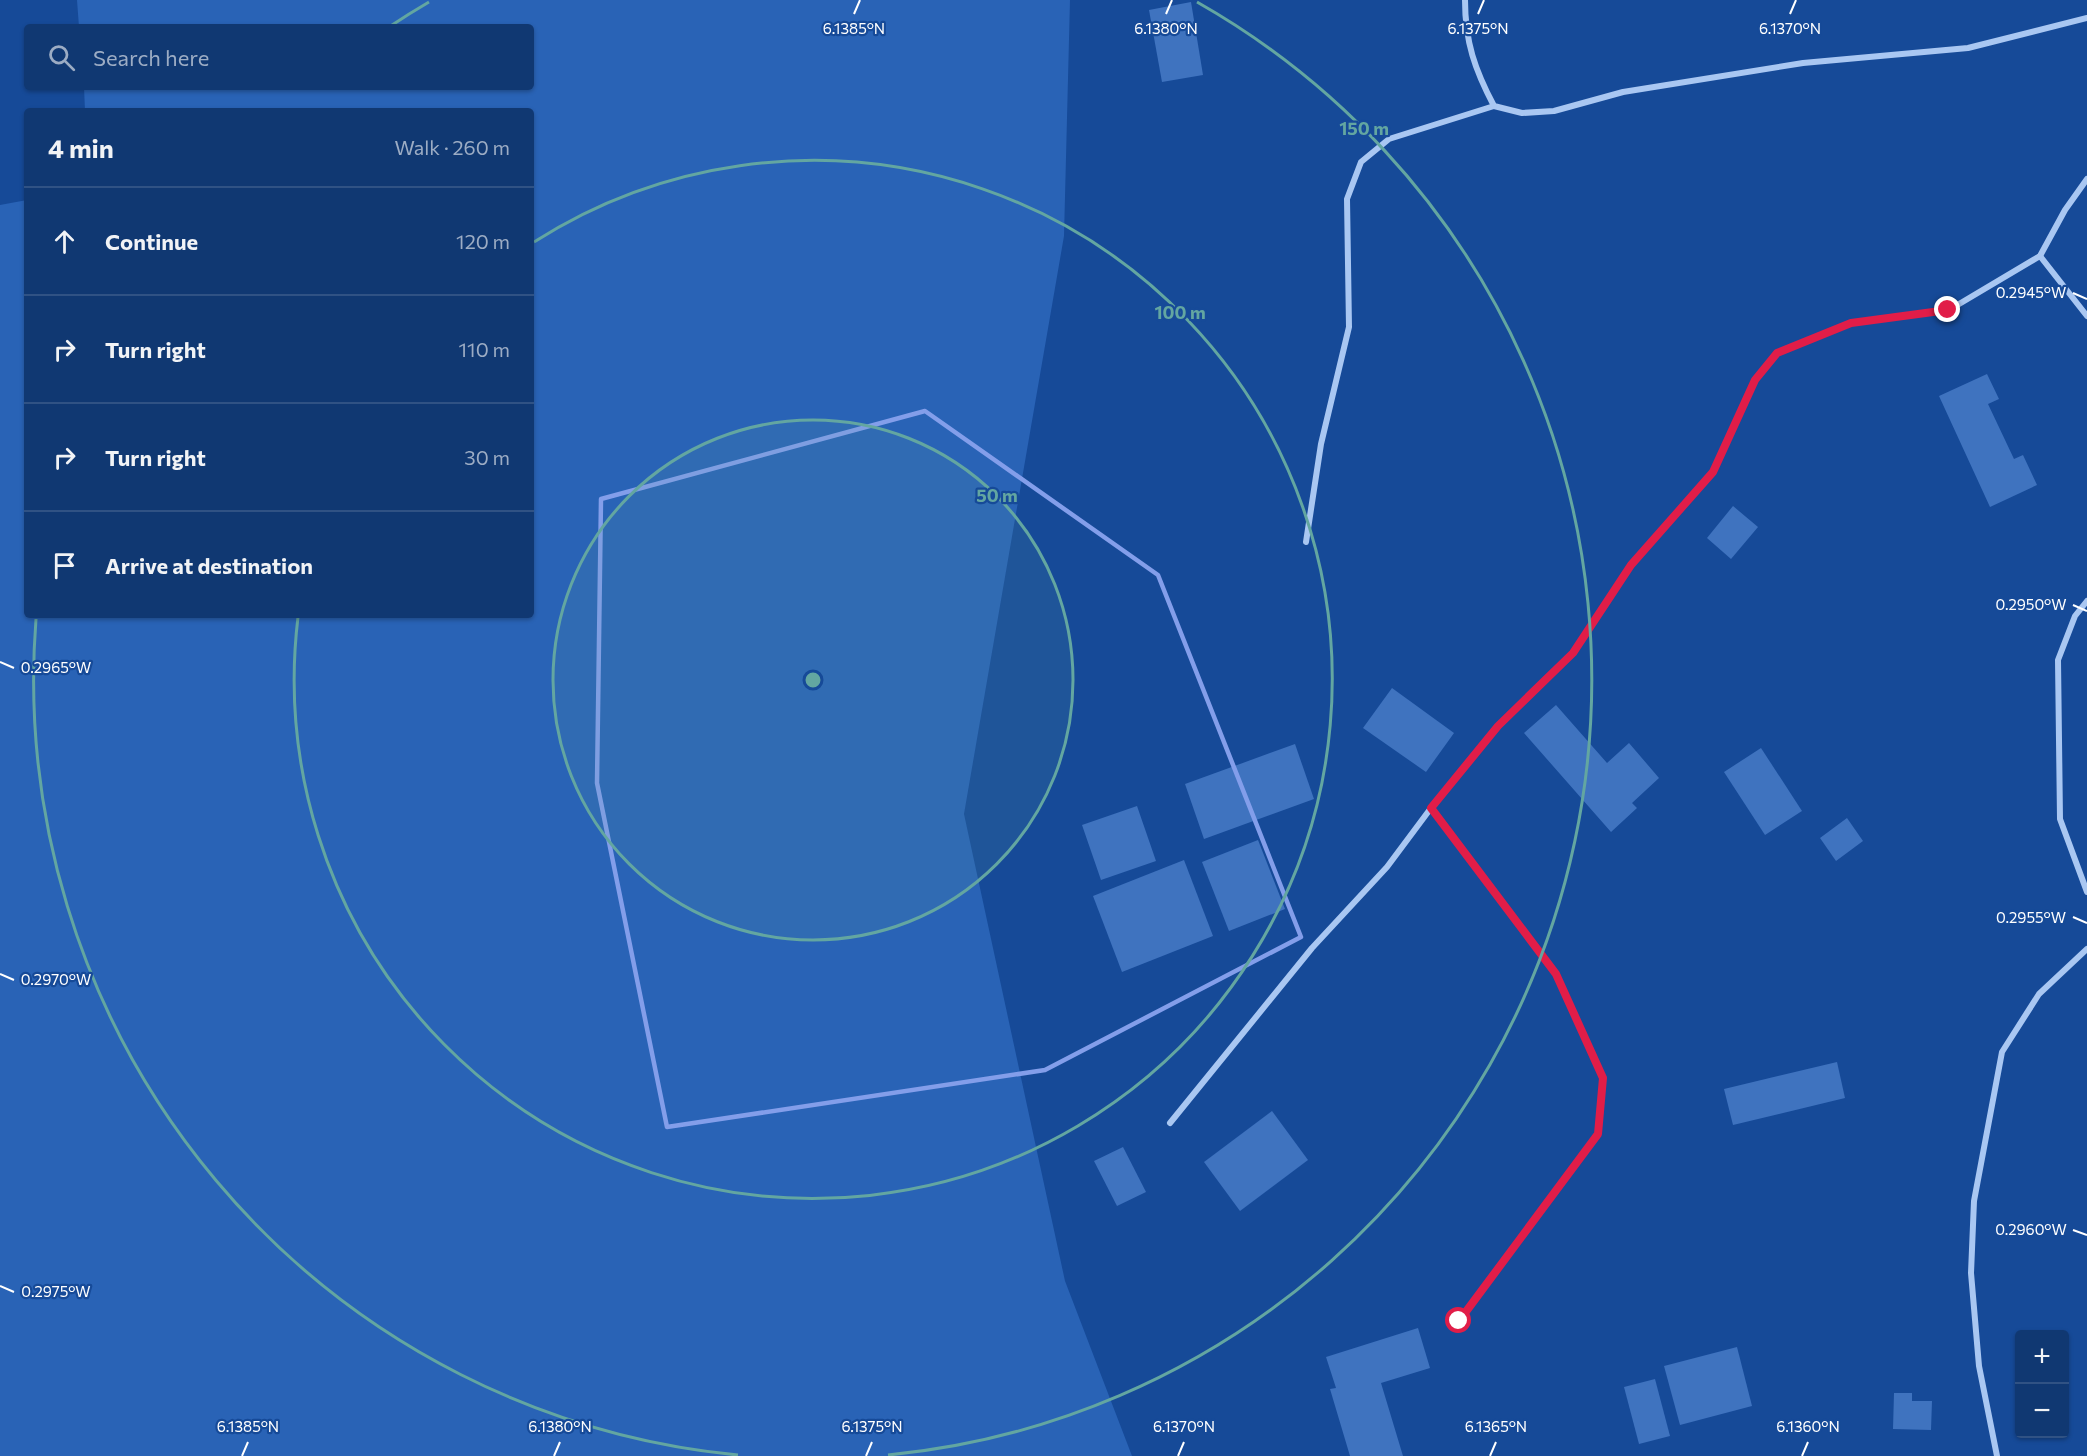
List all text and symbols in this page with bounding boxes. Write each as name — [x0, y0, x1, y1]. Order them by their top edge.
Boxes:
text: 6.1385°N — [823, 19, 885, 37]
text: 6.1380°N — [1134, 19, 1198, 37]
text: 6.1375°N — [1447, 19, 1509, 37]
text: 6.1370°N — [1759, 19, 1821, 37]
search box — [24, 24, 534, 90]
icon: search — [45, 41, 78, 74]
text: Search here — [93, 44, 209, 71]
text: 150 m — [1339, 117, 1389, 139]
text: 4 min — [48, 132, 114, 163]
text: Walk · 260 m — [394, 135, 510, 159]
icon: ahead — [48, 225, 81, 258]
text: Continue — [105, 228, 198, 255]
text: 120 m — [456, 229, 510, 253]
text: 0.2945°W — [1996, 283, 2066, 301]
route end — [1934, 296, 1960, 322]
text: 100 m — [1154, 301, 1206, 323]
icon: right — [48, 333, 81, 366]
text: Turn right — [105, 336, 206, 363]
text: 110 m — [459, 337, 510, 361]
icon: right — [48, 441, 81, 474]
text: Turn right — [105, 444, 206, 471]
text: 30 m — [464, 445, 510, 469]
text: 50 m — [976, 484, 1018, 506]
icon: arrive — [48, 549, 81, 582]
text: Arrive at destination — [105, 552, 313, 579]
text: 0.2950°W — [1995, 595, 2067, 613]
text: 0.2965°W — [21, 658, 91, 676]
centre of rings — [803, 670, 823, 690]
text: 0.2955°W — [1996, 908, 2066, 926]
text: 0.2970°W — [21, 970, 91, 988]
text: 0.2960°W — [1995, 1220, 2067, 1238]
text: 0.2975°W — [21, 1282, 91, 1300]
route start — [1445, 1307, 1471, 1333]
map controls — [2015, 1330, 2069, 1438]
button: + — [2015, 1330, 2069, 1384]
button: − — [2015, 1384, 2069, 1438]
text: 6.1385°N — [217, 1417, 279, 1435]
text: 6.1380°N — [528, 1417, 592, 1435]
text: 6.1375°N — [841, 1417, 903, 1435]
text: 6.1370°N — [1153, 1417, 1215, 1435]
text: 6.1365°N — [1465, 1417, 1527, 1435]
text: 6.1360°N — [1776, 1417, 1840, 1435]

